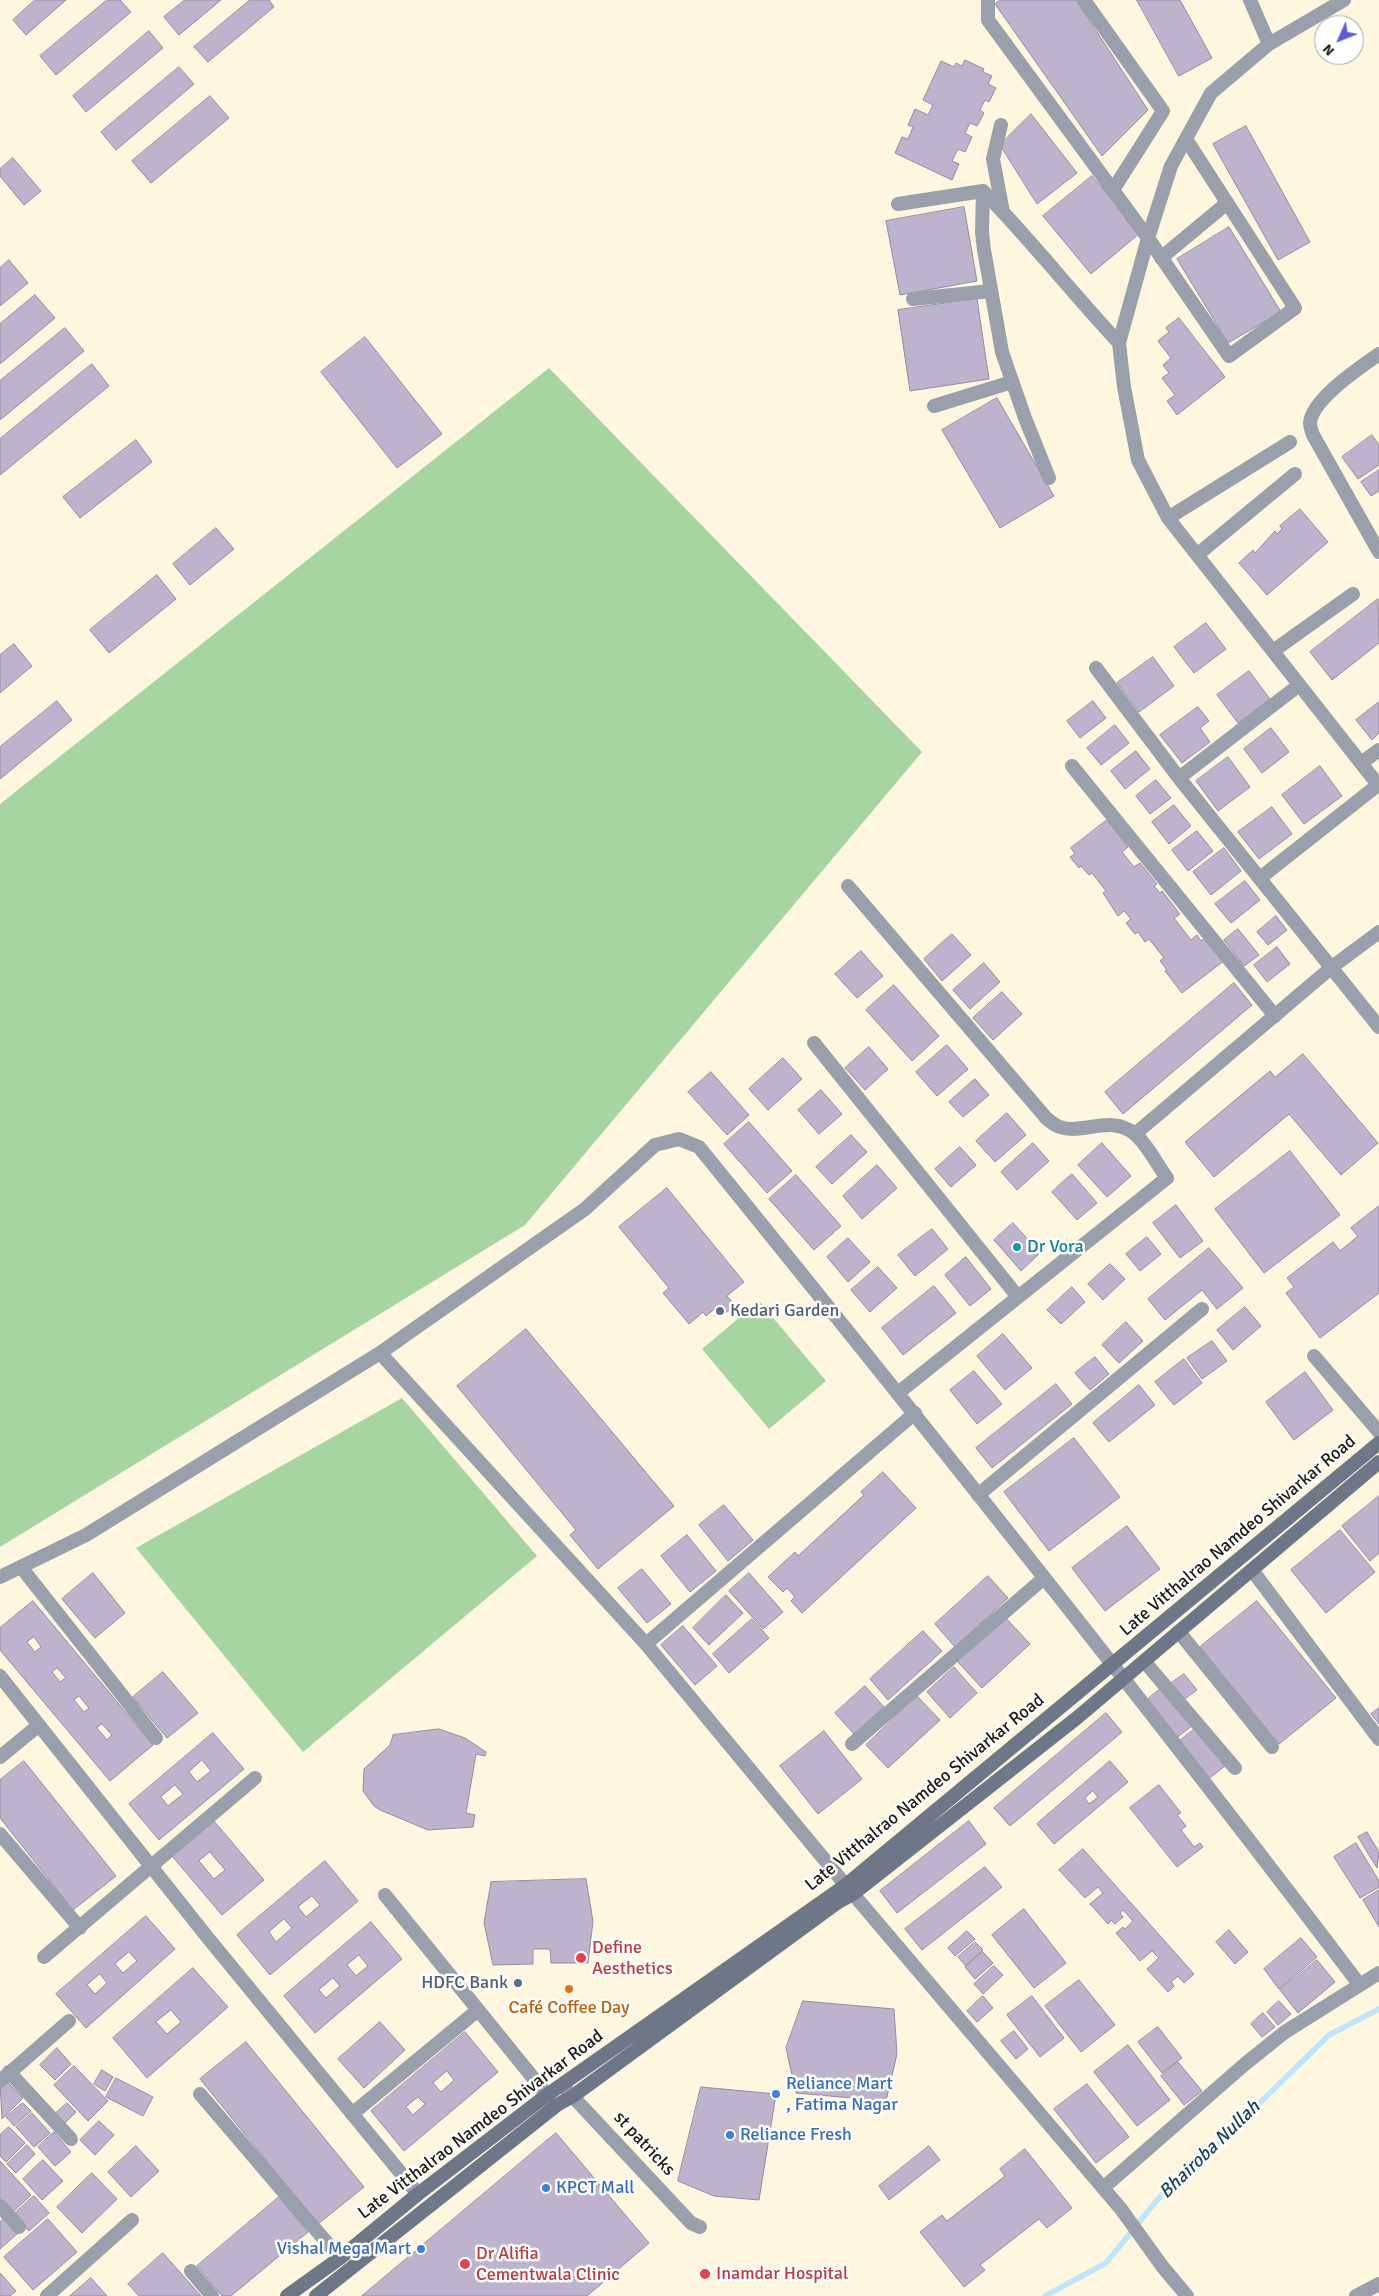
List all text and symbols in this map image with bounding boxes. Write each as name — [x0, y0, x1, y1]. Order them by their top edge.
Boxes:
north arrow — [1314, 15, 1364, 65]
text: N — [1319, 41, 1338, 59]
place label: Dr Vora — [1027, 1236, 1084, 1258]
marker: Dr Vora — [1011, 1241, 1023, 1253]
place label: Kedari Garden — [730, 1300, 839, 1322]
marker: Kedari Garden — [714, 1305, 726, 1317]
street label: Late Vitthalrao Namdeo Shivarkar Road — [1116, 1431, 1360, 1641]
street label: Late Vitthalrao Namdeo Shivarkar Road — [801, 1690, 1049, 1896]
place label: Define Aesthetics — [592, 1937, 673, 1980]
marker: Define Aesthetics — [574, 1951, 588, 1965]
place label: HDFC Bank — [421, 1972, 508, 1994]
marker: HDFC Bank — [512, 1977, 524, 1989]
marker: Café Coffee Day — [563, 1983, 575, 1995]
place label: Café Coffee Day — [509, 1997, 629, 2019]
street label: Late Vitthalrao Namdeo Shivarkar Road — [354, 2026, 608, 2224]
place label: Reliance Mart , Fatima Nagar — [786, 2073, 898, 2116]
marker: Reliance Mart , Fatima Nagar — [770, 2088, 782, 2100]
water label: Bhairoba Nullah — [1155, 2096, 1265, 2204]
street label: st patricks — [609, 2107, 679, 2181]
place label: Reliance Fresh — [740, 2124, 852, 2146]
marker: Reliance Fresh — [724, 2129, 736, 2141]
place label: KPCT Mall — [556, 2177, 635, 2199]
marker: KPCT Mall — [540, 2182, 552, 2194]
place label: Vishal Mega Mart — [277, 2238, 411, 2260]
marker: Vishal Mega Mart — [415, 2243, 427, 2255]
place label: Dr Alifia Cementwala Clinic — [476, 2243, 620, 2286]
marker: Dr Alifia Cementwala Clinic — [458, 2257, 472, 2271]
place label: Inamdar Hospital — [716, 2263, 848, 2285]
marker: Inamdar Hospital — [698, 2267, 712, 2281]

